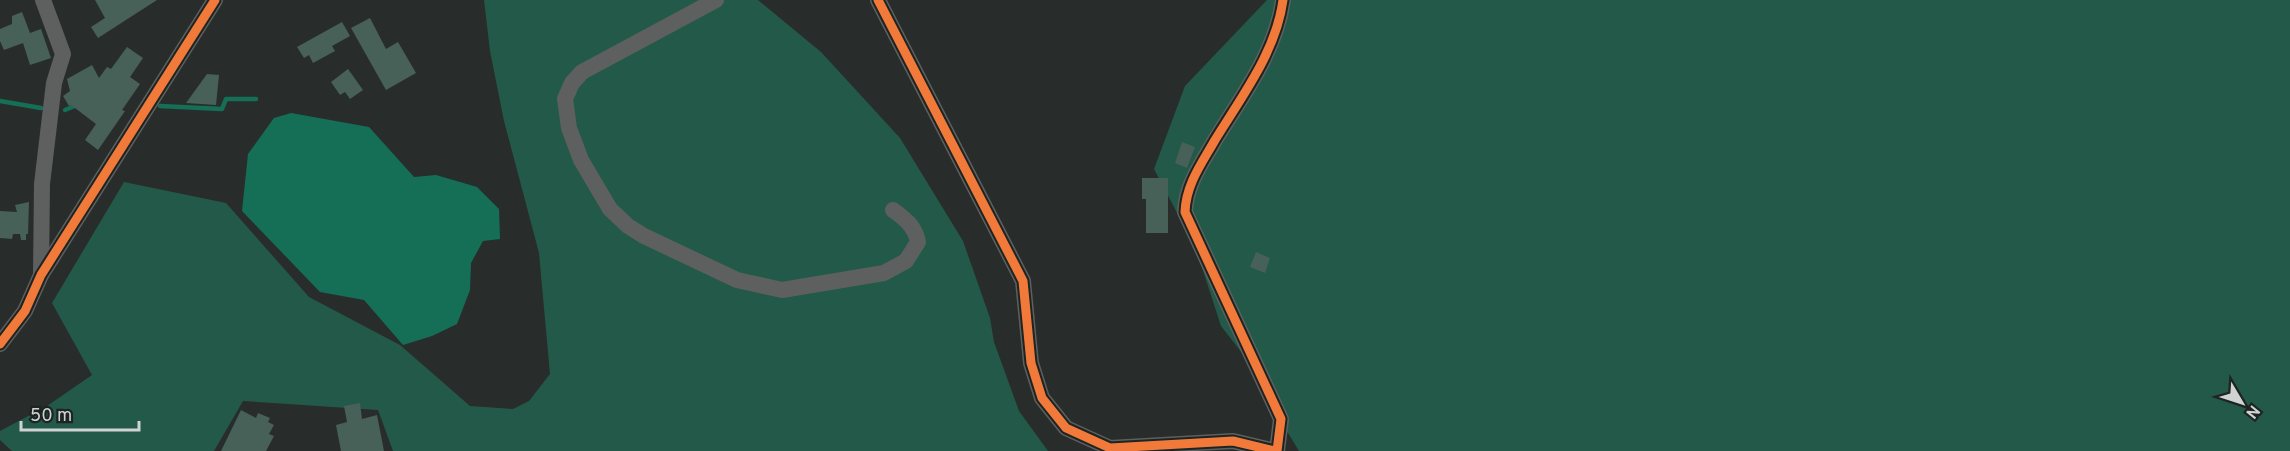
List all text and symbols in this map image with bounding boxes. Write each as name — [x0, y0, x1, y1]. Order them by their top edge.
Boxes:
north arrow — [2212, 373, 2272, 433]
scale bar — [21, 394, 140, 432]
text: N — [2241, 400, 2263, 422]
text: 50 m — [30, 405, 72, 428]

